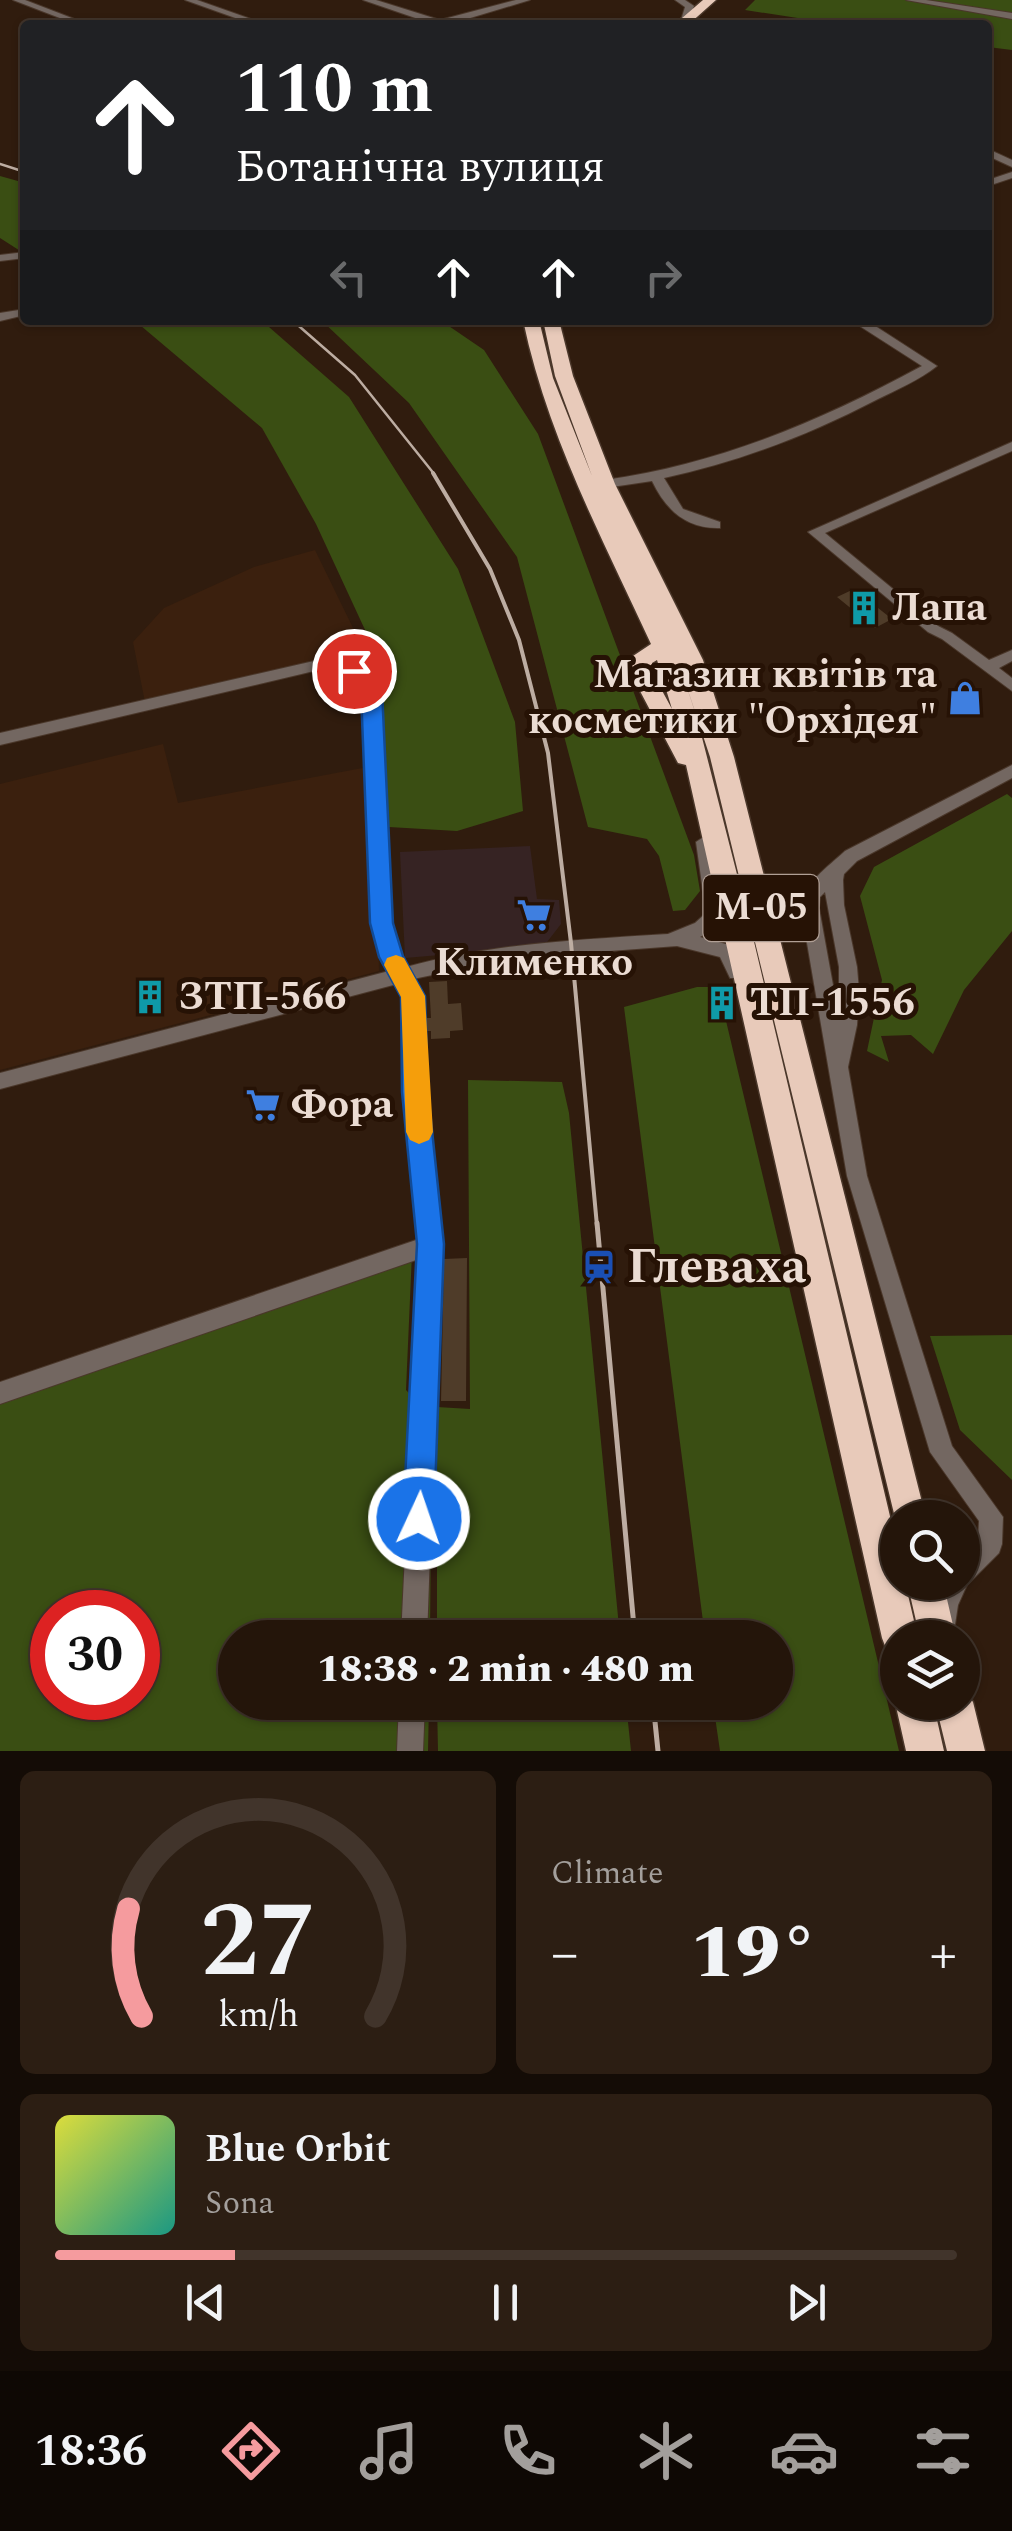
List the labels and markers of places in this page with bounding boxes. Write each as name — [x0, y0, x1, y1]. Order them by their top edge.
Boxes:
place label: Лапа — [892, 578, 987, 639]
building icon: Лапа — [845, 589, 883, 627]
pin — [312, 629, 397, 714]
place label: Магазин квітів та косметики "Орхідея" — [528, 645, 937, 752]
shop icon: Магазин квітів та косметики "Орхідея" — [946, 679, 984, 717]
supermarket icon: Клименко — [515, 896, 553, 934]
place label: Клименко — [435, 933, 633, 994]
place label: ЗТП-566 — [178, 967, 347, 1028]
place label: ТП-1556 — [750, 973, 915, 1034]
building icon: ЗТП-566 — [131, 978, 169, 1016]
building icon: ТП-1556 — [703, 984, 741, 1022]
place label: Фора — [291, 1075, 394, 1136]
supermarket icon: Фора — [244, 1086, 282, 1124]
place label: Глеваха — [627, 1231, 806, 1304]
station icon: Глеваха — [580, 1248, 618, 1286]

